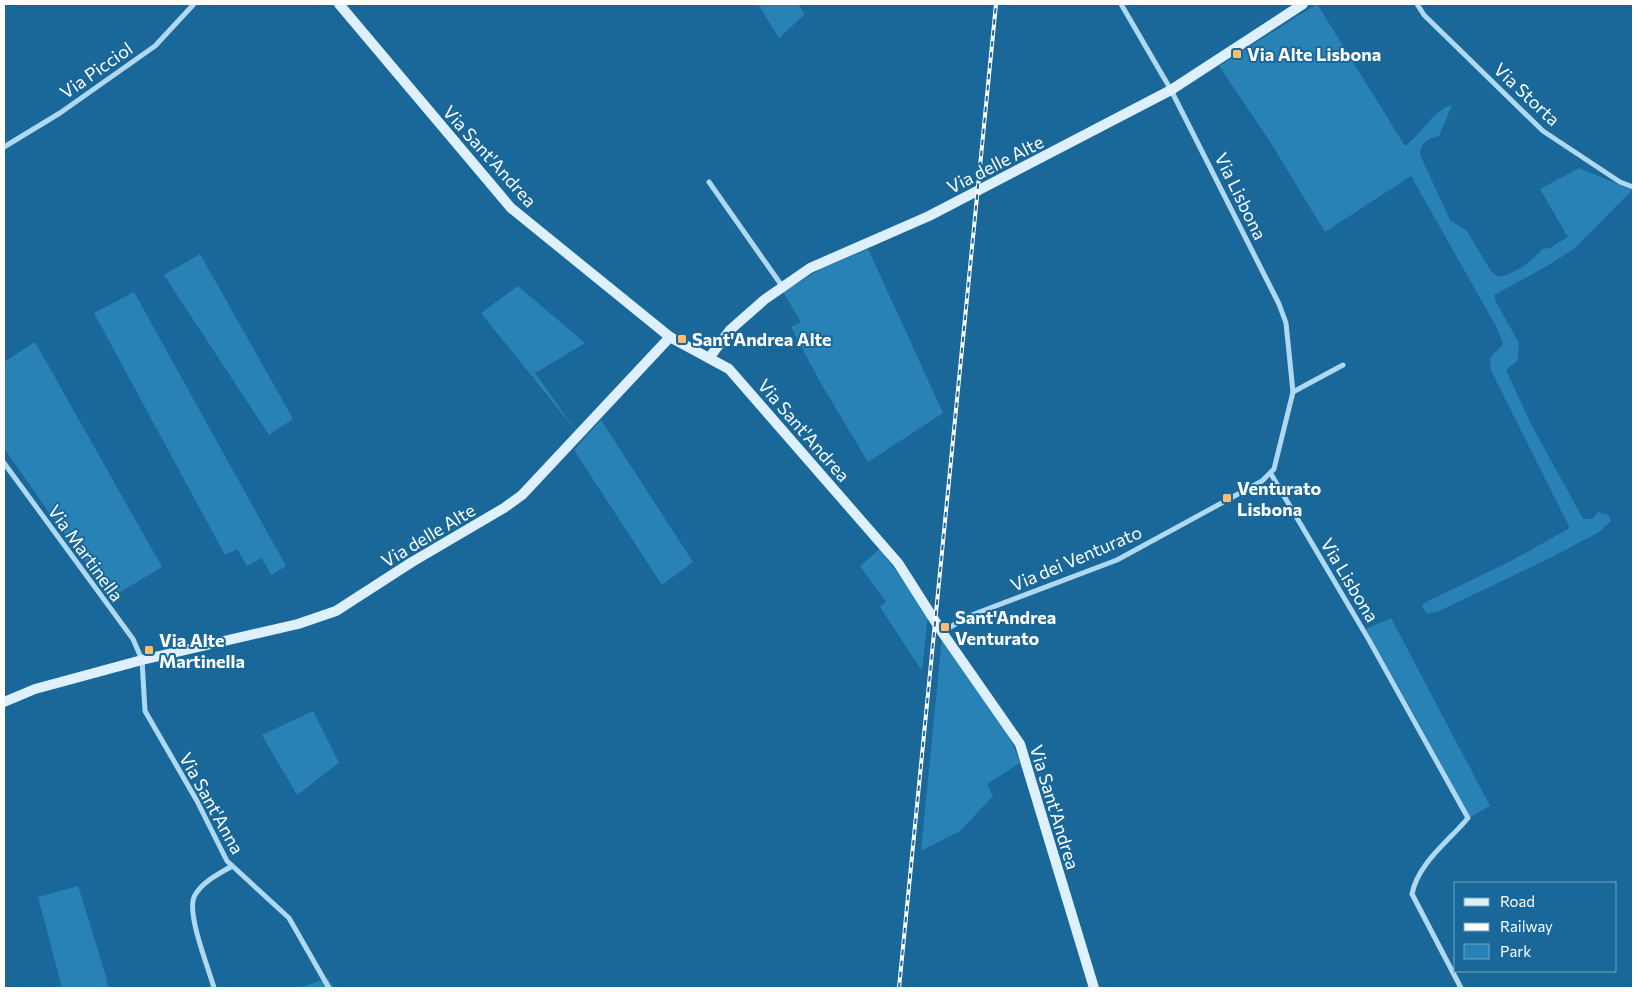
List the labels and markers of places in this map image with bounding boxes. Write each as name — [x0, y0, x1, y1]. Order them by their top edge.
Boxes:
place label: Via Alte Lisbona — [1247, 43, 1381, 65]
marker: Via Alte Lisbona — [1231, 48, 1243, 60]
place label: Sant'Andrea Alte — [692, 328, 832, 350]
marker: Sant'Andrea Alte — [676, 333, 688, 345]
place label: Venturato Lisbona — [1237, 477, 1322, 520]
marker: Venturato Lisbona — [1221, 492, 1233, 504]
place label: Sant'Andrea Venturato — [955, 606, 1056, 649]
marker: Sant'Andrea Venturato — [939, 621, 951, 633]
place label: Via Alte Martinella — [159, 629, 245, 672]
marker: Via Alte Martinella — [143, 644, 155, 656]

